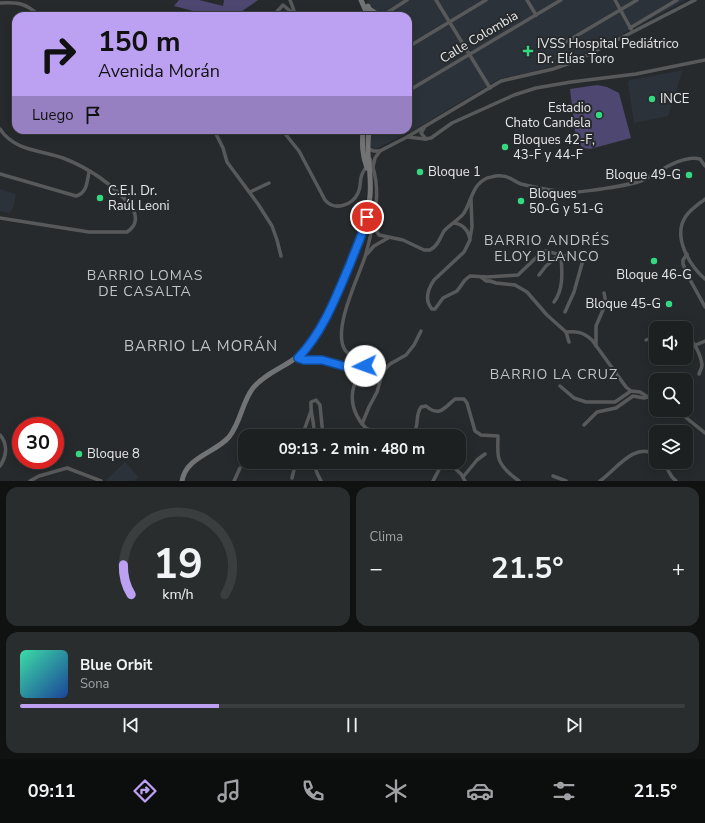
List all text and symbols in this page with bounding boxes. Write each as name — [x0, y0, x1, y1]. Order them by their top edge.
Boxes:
street label: Calle Colombia — [436, 7, 522, 67]
text: 150 m — [98, 23, 181, 61]
icon: right — [32, 28, 84, 80]
place label: IVSS Hospital Pediátrico Dr. Elías Toro — [537, 35, 679, 68]
marker: IVSS Hospital Pediátrico Dr. Elías Toro — [522, 45, 534, 57]
text: Avenida Morán — [98, 59, 220, 83]
place label: INCE — [660, 90, 689, 108]
marker: INCE — [647, 94, 657, 104]
place label: Estadio Chato Candela — [505, 99, 591, 132]
icon: arrive — [82, 104, 104, 126]
text: Luego — [32, 105, 74, 125]
marker: Estadio Chato Candela — [594, 110, 604, 120]
place label: Bloques 42-F, 43-F y 44-F — [513, 131, 595, 164]
marker: Bloques 42-F, 43-F y 44-F — [500, 142, 510, 152]
place label: Bloque 1 — [428, 163, 481, 181]
place label: Bloque 49-G — [606, 166, 681, 184]
marker: Bloque 1 — [415, 167, 425, 177]
marker: Bloque 49-G — [684, 170, 694, 180]
place label: C.E.I. Dr. Raúl Leoni — [108, 182, 170, 215]
place label: Bloques 50-G y 51-G — [529, 185, 603, 218]
marker: C.E.I. Dr. Raúl Leoni — [95, 193, 105, 203]
marker: Bloques 50-G y 51-G — [516, 196, 526, 206]
pin — [350, 200, 384, 234]
icon: arrive — [356, 206, 378, 228]
district label: BARRIO ANDRÉS ELOY BLANCO — [484, 231, 610, 266]
marker: Bloque 46-G — [649, 256, 659, 266]
district label: BARRIO LOMAS DE CASALTA — [87, 266, 203, 301]
place label: Bloque 46-G — [616, 266, 692, 284]
place label: Bloque 45-G — [586, 295, 661, 313]
marker: Bloque 45-G — [664, 299, 674, 309]
map controls — [649, 321, 693, 469]
button: sound — [649, 321, 693, 365]
district label: BARRIO LA MORÁN — [124, 336, 278, 356]
position arrow — [344, 345, 386, 387]
district label: BARRIO LA CRUZ — [490, 365, 618, 384]
button: search — [649, 373, 693, 417]
speed limit sign: 30 — [12, 417, 64, 469]
button: layers — [649, 425, 693, 469]
text: 09:13 · 2 min · 480 m — [279, 439, 425, 459]
place label: Bloque 8 — [87, 445, 140, 463]
marker: Bloque 8 — [74, 449, 84, 459]
text: Clima — [370, 528, 403, 546]
text: 19 — [153, 535, 203, 592]
text: 21.5° — [491, 548, 564, 589]
text: − — [370, 554, 383, 584]
text: + — [672, 554, 685, 584]
text: km/h — [162, 584, 193, 603]
text: Blue Orbit — [80, 655, 152, 675]
text: Sona — [80, 675, 110, 693]
icon: previous — [120, 714, 142, 736]
icon: pause — [341, 714, 363, 736]
icon: next — [563, 714, 585, 736]
icon: directions — [131, 777, 159, 805]
icon: music — [215, 777, 243, 805]
icon: phone — [299, 777, 327, 805]
icon: climate — [382, 777, 410, 805]
icon: car — [466, 777, 494, 805]
icon: filters — [550, 777, 578, 805]
text: 09:11 — [28, 779, 76, 803]
text: 21.5° — [633, 779, 677, 803]

